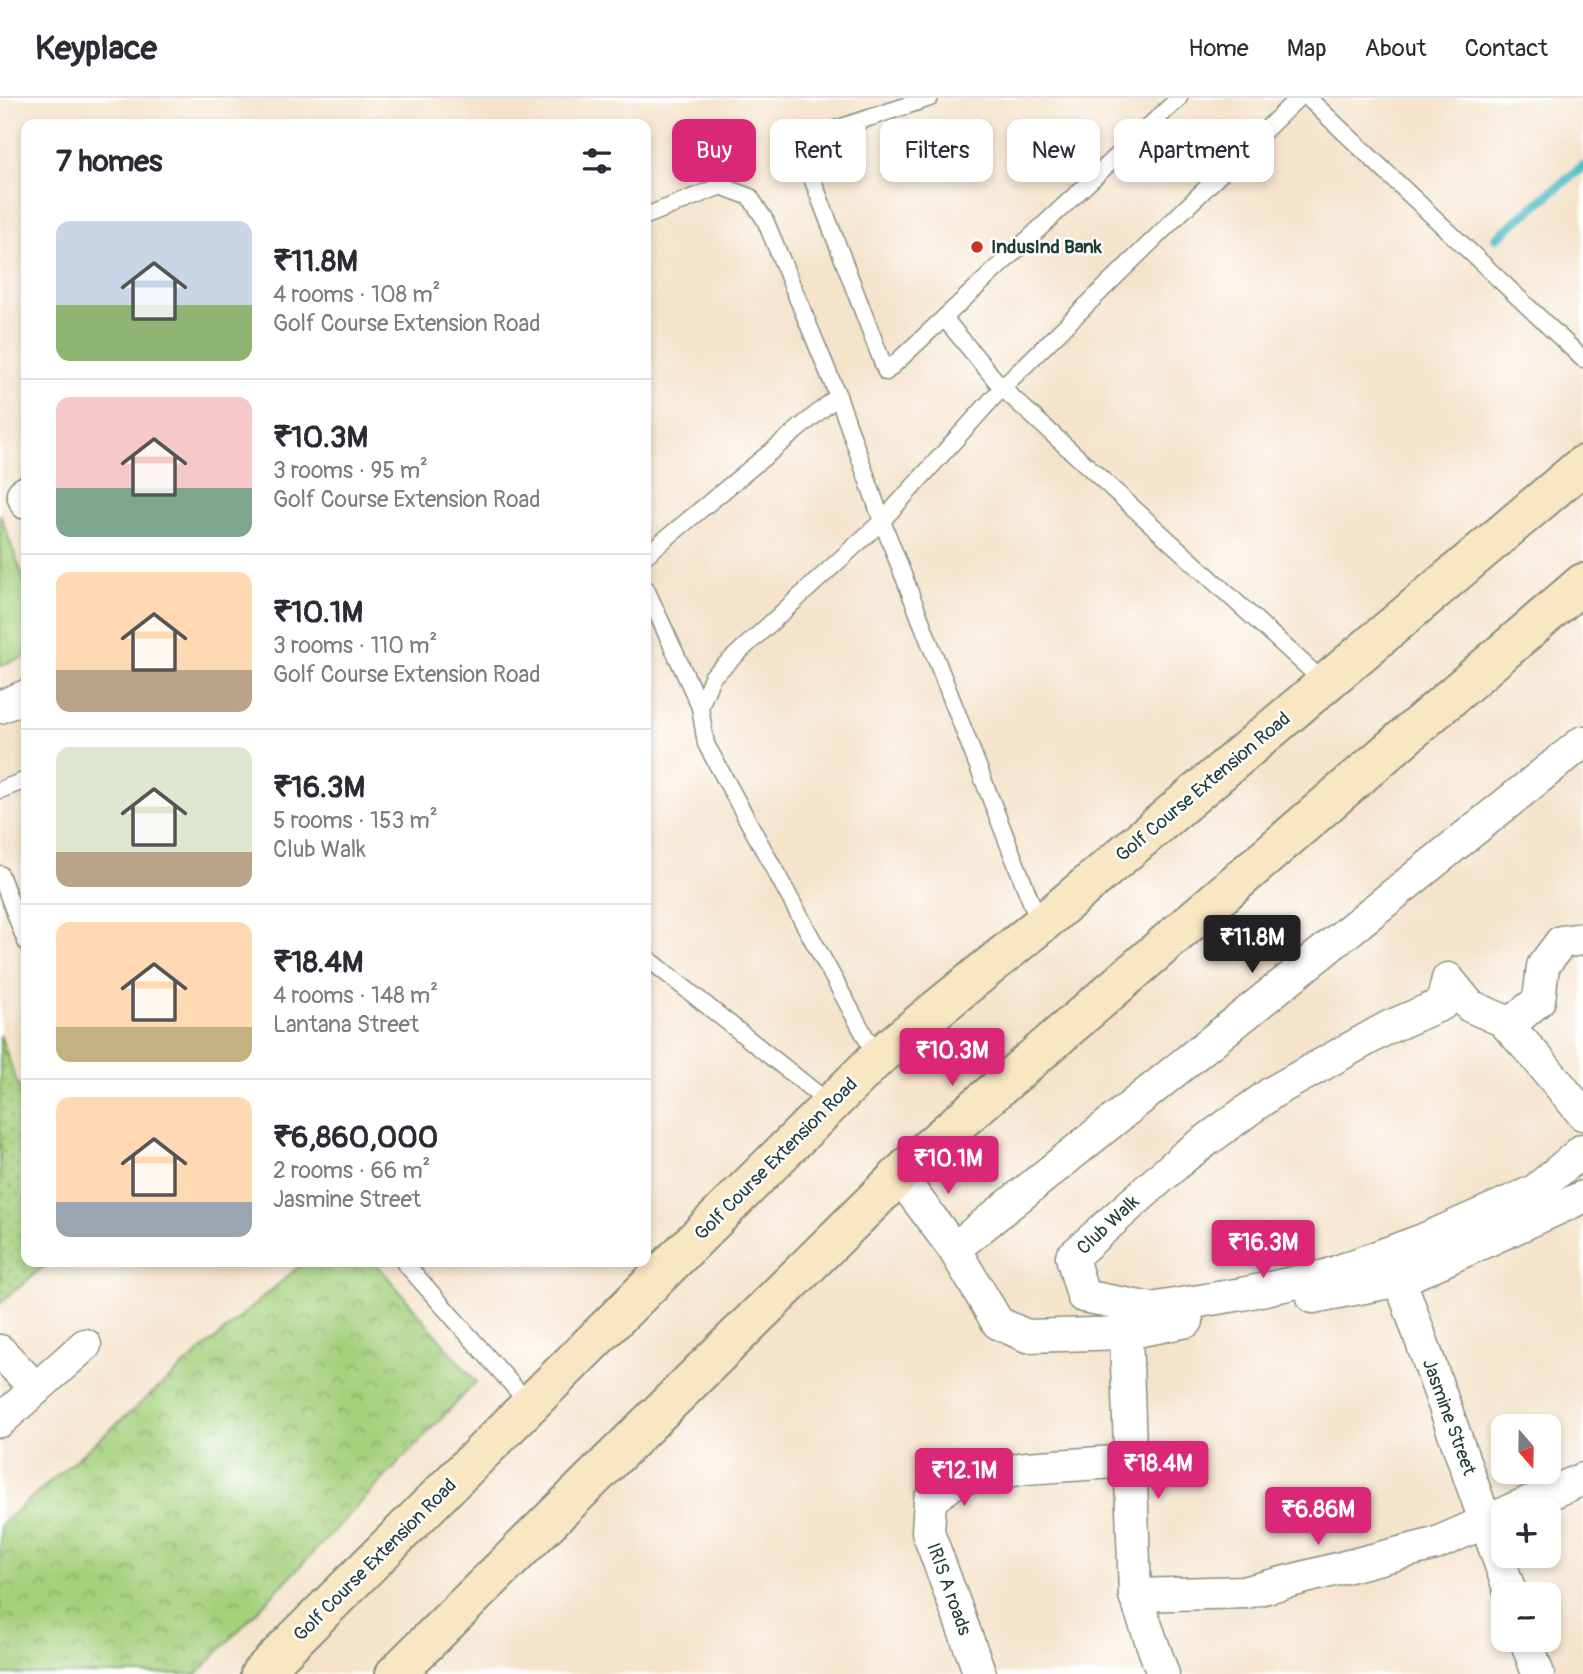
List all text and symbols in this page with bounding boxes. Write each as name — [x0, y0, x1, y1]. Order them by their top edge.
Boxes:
text: Keyplace — [35, 28, 157, 69]
text: Home — [1188, 34, 1249, 63]
text: Map — [1287, 34, 1327, 63]
text: About — [1365, 34, 1427, 63]
text: Contact — [1465, 34, 1548, 63]
chip: Buy — [672, 119, 756, 182]
chip: Rent — [770, 119, 866, 182]
chip: Filters — [880, 119, 993, 182]
chip: New — [1007, 119, 1100, 182]
chip: Apartment — [1114, 119, 1274, 182]
icon: filters — [578, 142, 616, 180]
text: 7 homes — [56, 143, 163, 180]
place label: IndusInd Bank — [991, 235, 1103, 259]
marker: IndusInd Bank — [969, 239, 985, 255]
text: ₹11.8M — [273, 243, 358, 280]
icon: home — [112, 249, 196, 333]
text: 4 rooms · 108 m² — [273, 280, 440, 309]
text: Golf Course Extension Road — [273, 309, 541, 338]
text: ₹10.3M — [273, 419, 368, 456]
icon: home — [112, 425, 196, 509]
text: 3 rooms · 95 m² — [273, 456, 428, 485]
text: Golf Course Extension Road — [273, 485, 541, 514]
text: ₹10.1M — [273, 594, 363, 631]
icon: home — [112, 600, 196, 684]
text: 3 rooms · 110 m² — [273, 631, 437, 660]
text: Golf Course Extension Road — [273, 660, 541, 689]
street label: Golf Course Extension Road — [1111, 707, 1295, 867]
text: ₹16.3M — [273, 769, 365, 806]
icon: home — [112, 775, 196, 859]
text: 5 rooms · 153 m² — [273, 806, 438, 835]
text: Club Walk — [273, 835, 366, 864]
pin: ₹11.8M — [1195, 916, 1309, 975]
text: ₹11.8M — [1220, 923, 1284, 952]
text: ₹18.4M — [273, 944, 363, 981]
icon: home — [112, 950, 196, 1034]
text: 4 rooms · 148 m² — [273, 981, 438, 1010]
text: Lantana Street — [273, 1010, 419, 1039]
pin: ₹10.3M — [895, 1028, 1009, 1088]
text: ₹10.3M — [916, 1036, 988, 1065]
street label: Golf Course Extension Road — [689, 1072, 863, 1246]
text: ₹6,860,000 — [273, 1119, 438, 1156]
icon: home — [112, 1125, 196, 1209]
pin: ₹10.1M — [891, 1136, 1005, 1196]
text: ₹10.1M — [913, 1144, 983, 1173]
text: 2 rooms · 66 m² — [273, 1156, 430, 1185]
text: Jasmine Street — [273, 1185, 421, 1214]
street label: Club Walk — [1072, 1190, 1144, 1260]
pin: ₹16.3M — [1206, 1220, 1320, 1280]
text: ₹16.3M — [1228, 1228, 1298, 1257]
street label: Jasmine Street — [1417, 1355, 1481, 1479]
north arrow — [1491, 1414, 1561, 1484]
map controls — [1491, 1414, 1561, 1652]
pin: ₹18.4M — [1101, 1442, 1215, 1501]
pin: ₹12.1M — [907, 1448, 1021, 1508]
text: ₹18.4M — [1123, 1449, 1193, 1478]
text: ₹12.1M — [931, 1456, 997, 1485]
street label: Golf Course Extension Road — [288, 1473, 462, 1647]
pin: ₹6.86M — [1261, 1488, 1375, 1547]
text: ₹6.86M — [1281, 1495, 1355, 1524]
button: + — [1491, 1498, 1561, 1568]
street label: IRIS A roads — [921, 1539, 977, 1639]
button: − — [1491, 1582, 1561, 1652]

